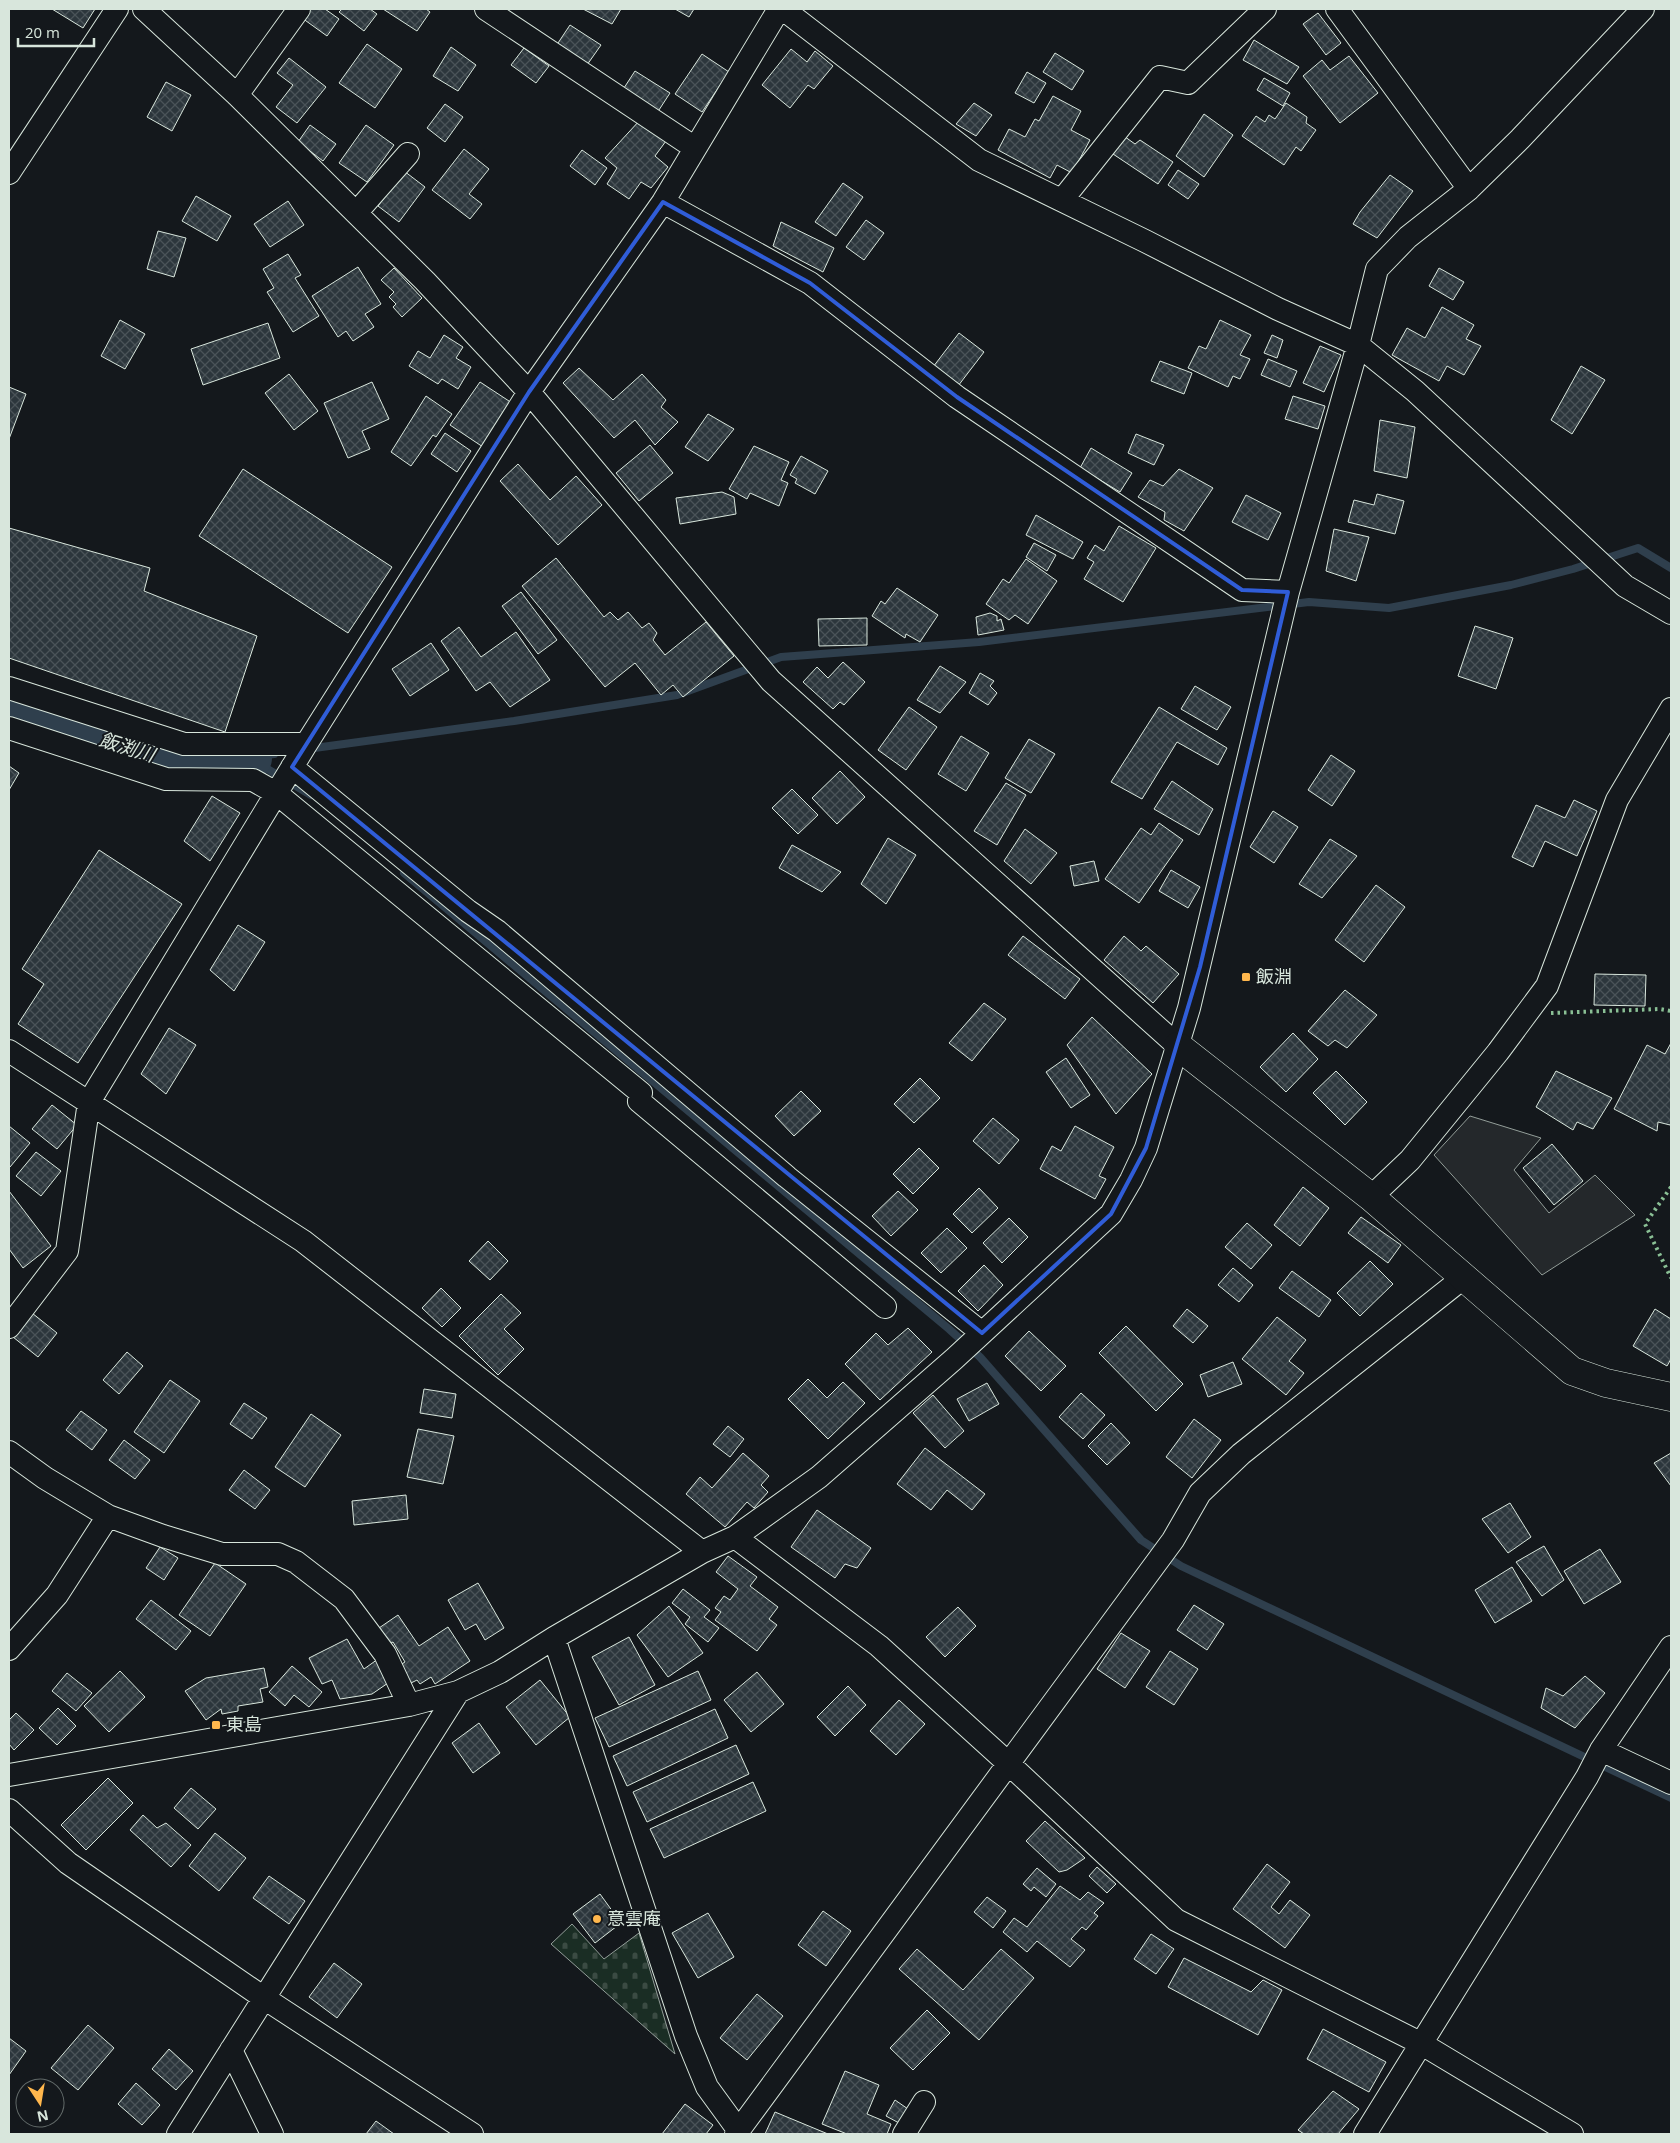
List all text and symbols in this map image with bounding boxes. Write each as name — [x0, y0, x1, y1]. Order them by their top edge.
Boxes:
scale bar — [18, 15, 94, 47]
text: 20 m — [25, 22, 60, 42]
water label: 飯渕川 — [96, 726, 160, 768]
place label: 飯淵 — [1256, 964, 1292, 988]
marker: 飯淵 — [1240, 971, 1252, 983]
place label: 東島 — [226, 1712, 262, 1736]
marker: 東島 — [210, 1719, 222, 1731]
place label: 意雲庵 — [607, 1906, 661, 1930]
marker: 意雲庵 — [591, 1913, 603, 1925]
north arrow — [15, 2078, 65, 2128]
text: N — [35, 2106, 50, 2127]

